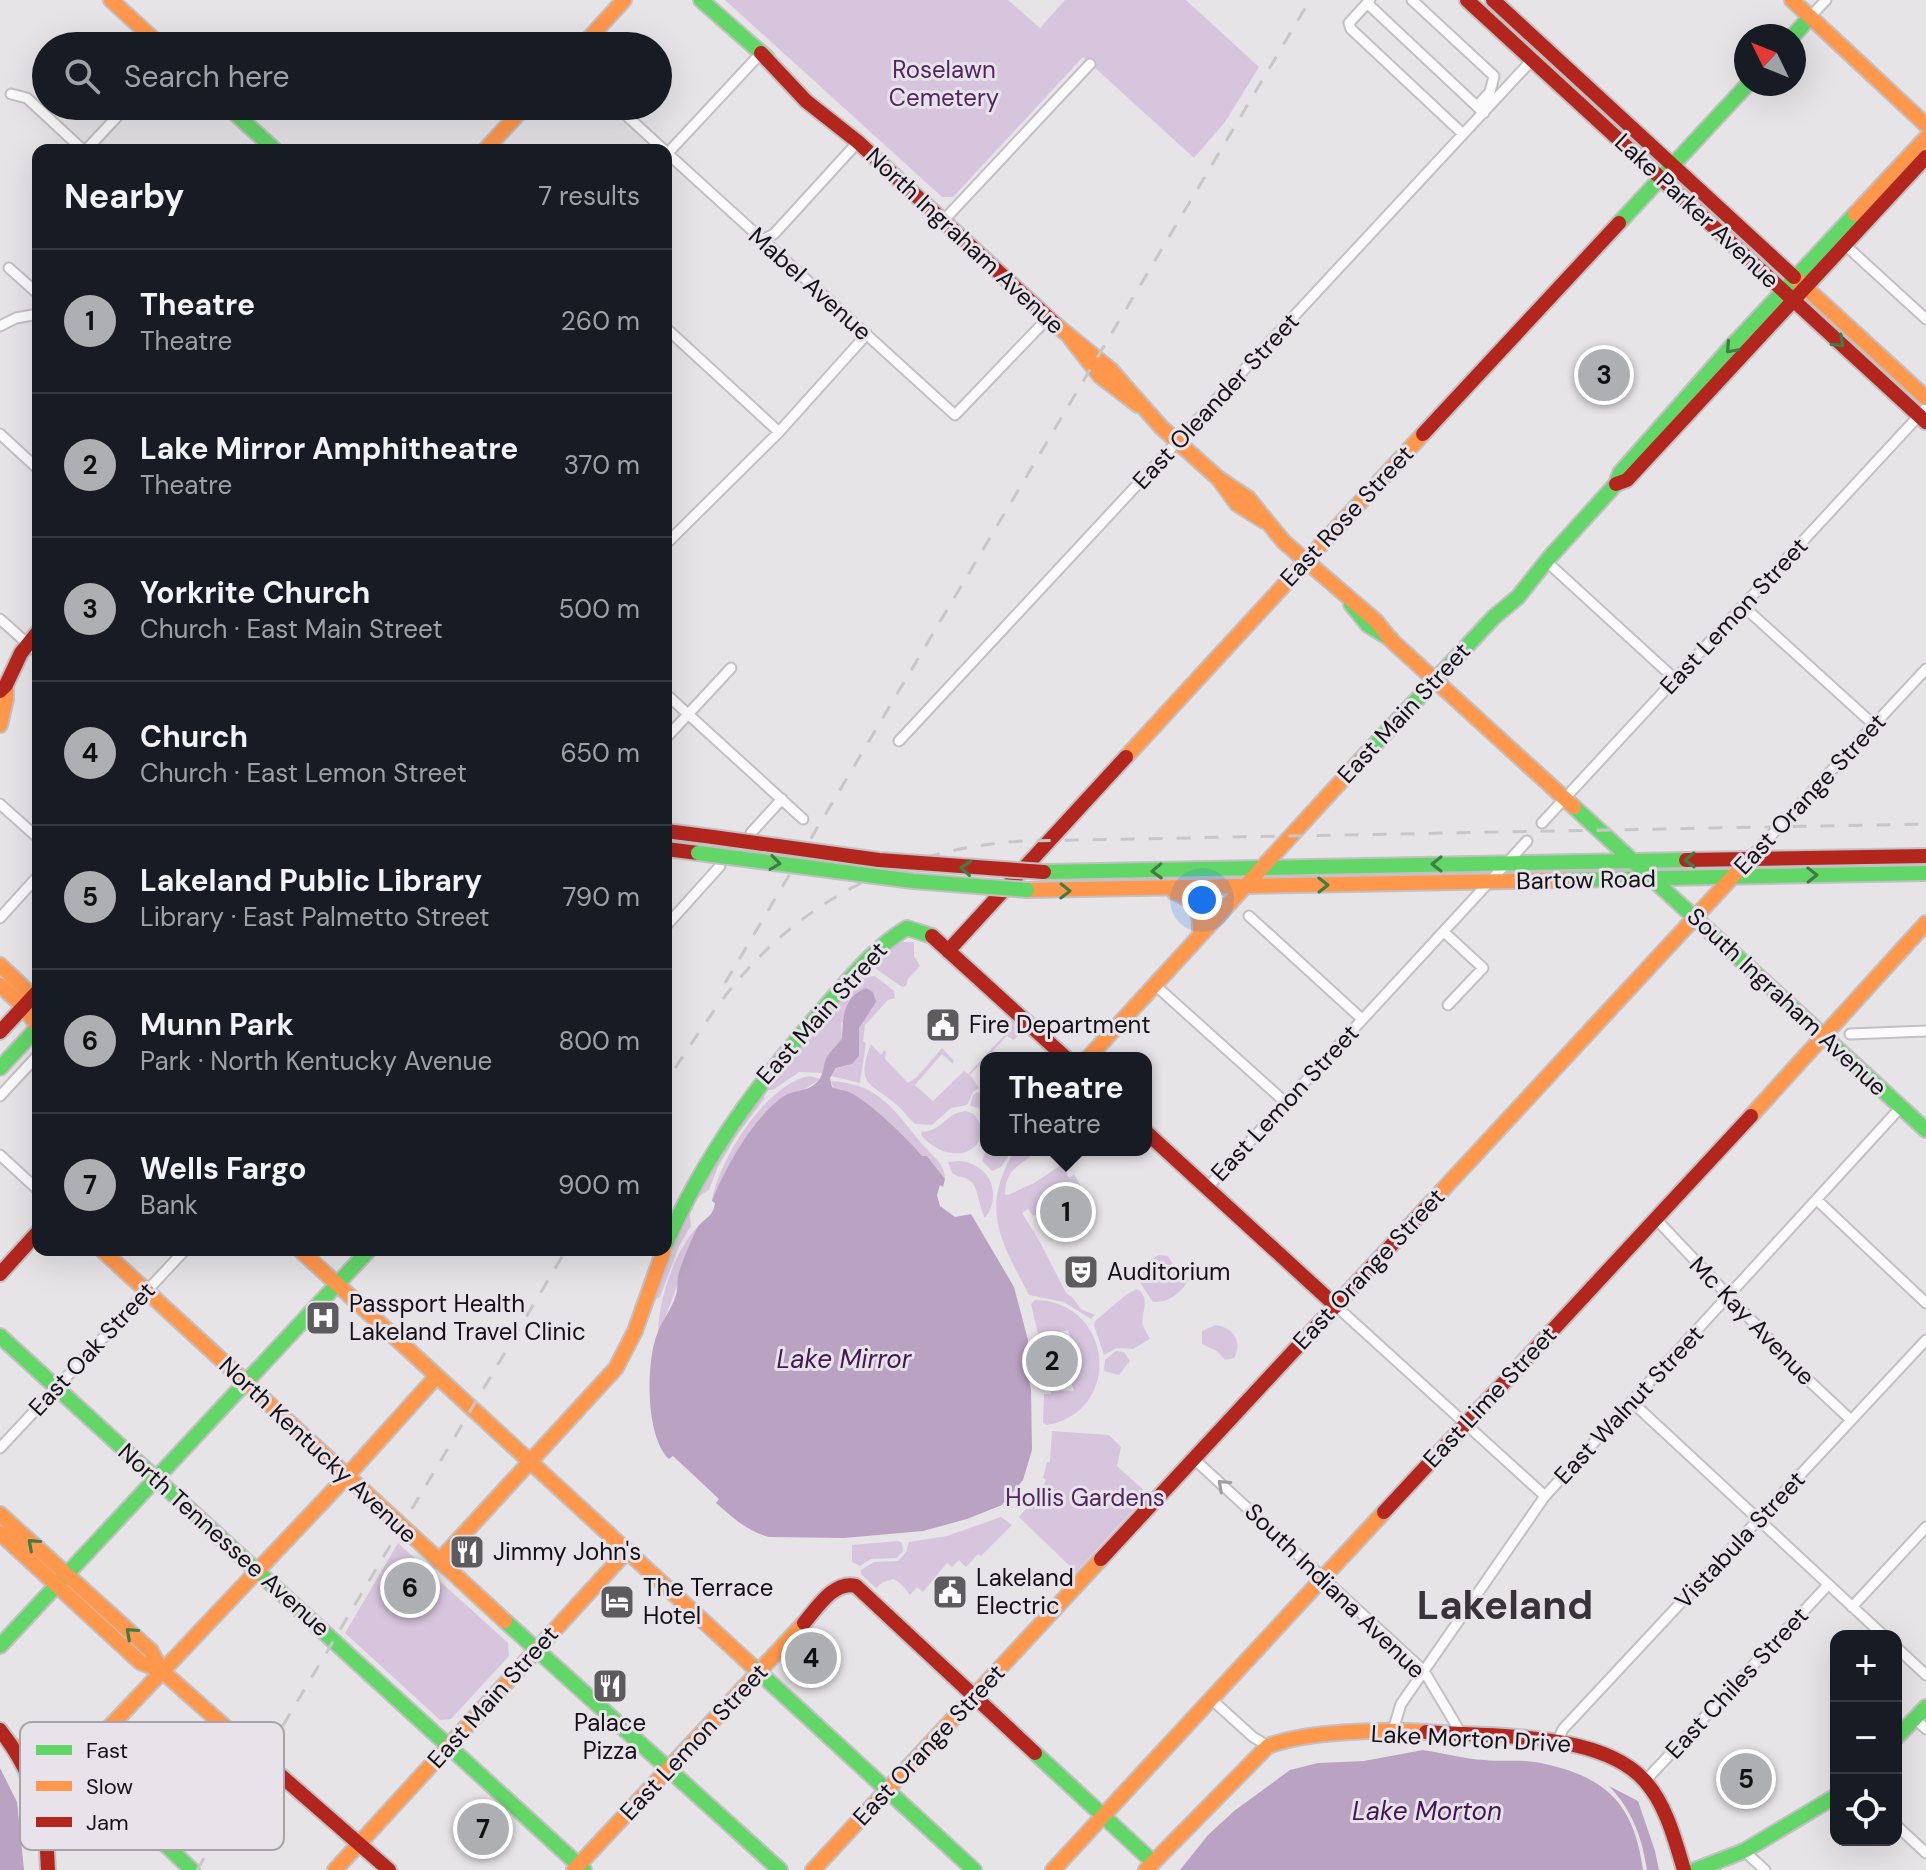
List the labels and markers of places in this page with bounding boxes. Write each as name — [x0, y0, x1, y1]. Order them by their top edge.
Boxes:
pin: 3 — [1578, 345, 1630, 405]
public building icon: Fire Department — [924, 1006, 962, 1044]
place label: Fire Department — [969, 1009, 1151, 1040]
pin: 1 — [1040, 1182, 1092, 1242]
theatre icon: Auditorium — [1062, 1253, 1100, 1291]
place label: Auditorium — [1107, 1256, 1230, 1287]
place label: Passport Health Lakeland Travel Clinic — [349, 1288, 586, 1347]
hospital icon: Passport Health Lakeland Travel Clinic — [304, 1299, 342, 1337]
pin: 2 — [1026, 1331, 1078, 1391]
restaurant icon: Jimmy John's — [448, 1533, 486, 1571]
place label: Jimmy John's — [493, 1536, 641, 1567]
pin: 6 — [384, 1558, 436, 1618]
place label: Lakeland Electric — [976, 1562, 1074, 1621]
place label: The Terrace Hotel — [643, 1572, 773, 1631]
public building icon: Lakeland Electric — [931, 1573, 969, 1611]
hotel icon: The Terrace Hotel — [598, 1583, 636, 1621]
pin: 4 — [785, 1628, 837, 1688]
restaurant icon: Palace Pizza — [591, 1667, 629, 1705]
place label: Palace Pizza — [574, 1707, 646, 1766]
pin: 5 — [1720, 1749, 1772, 1809]
pin: 7 — [457, 1799, 509, 1859]

